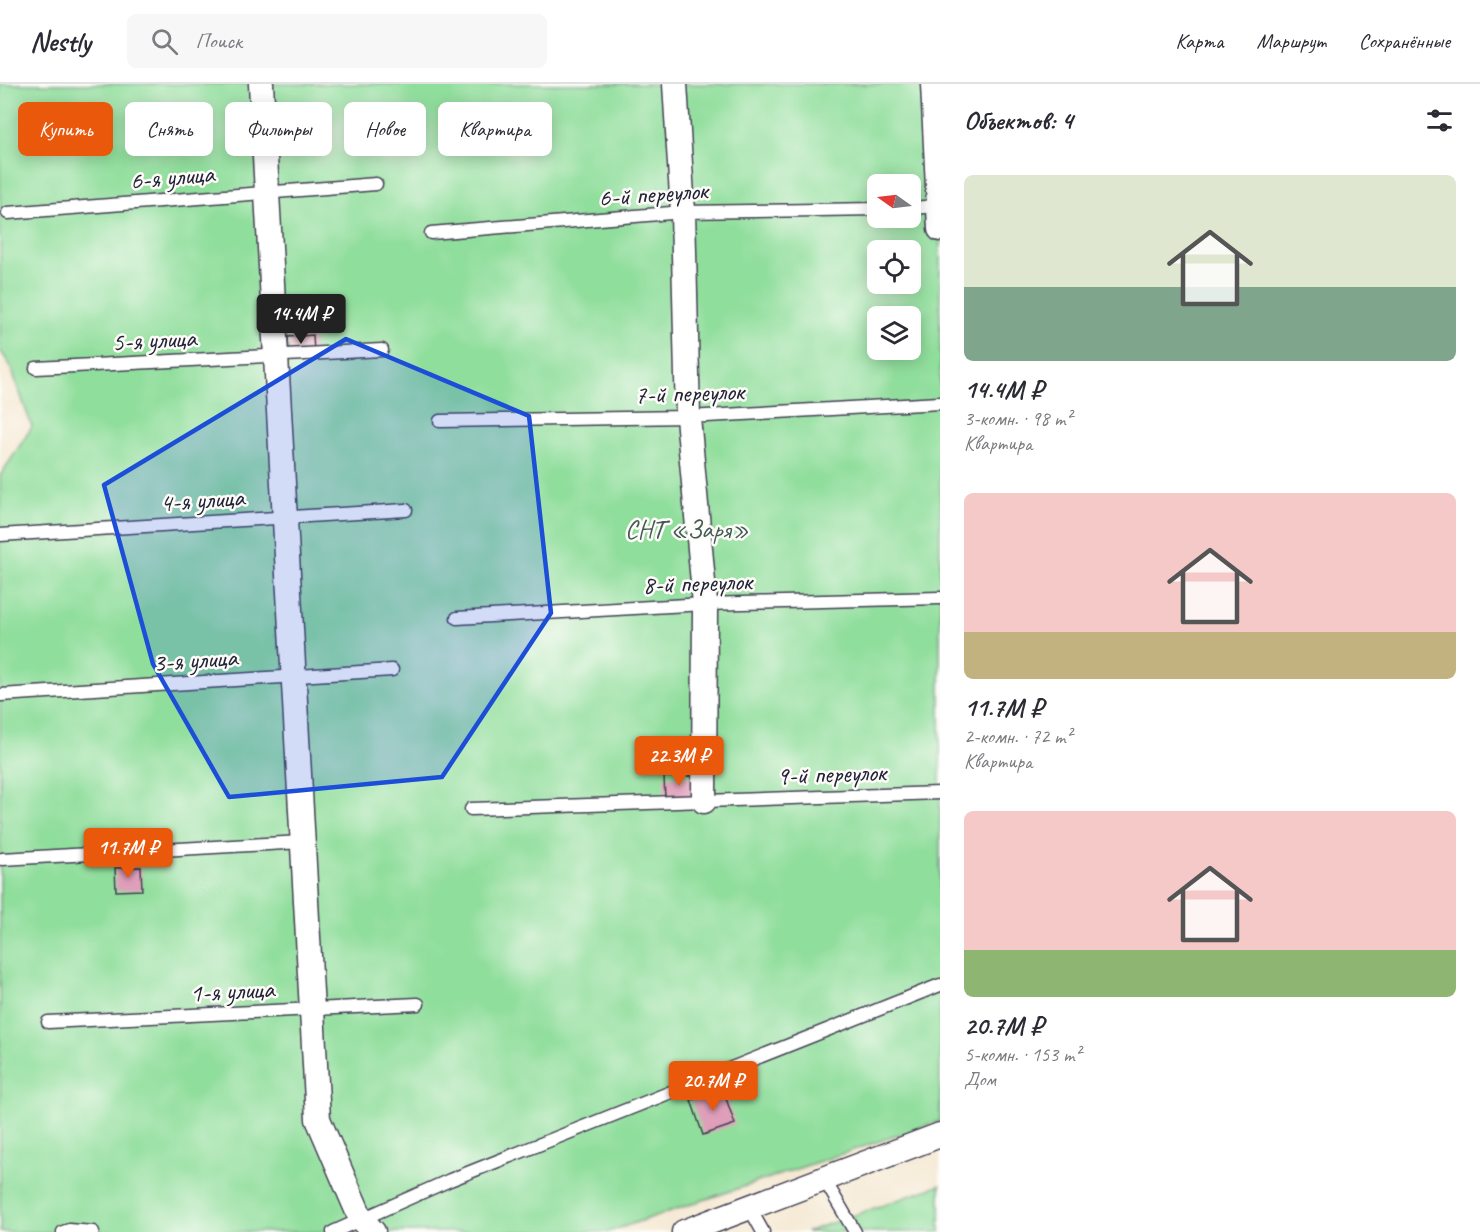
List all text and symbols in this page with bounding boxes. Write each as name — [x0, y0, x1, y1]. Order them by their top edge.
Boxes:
search box — [127, 14, 547, 68]
text: Nestly — [30, 24, 91, 59]
icon: search — [148, 25, 181, 58]
text: Поиск — [196, 27, 242, 55]
text: Карта — [1175, 28, 1224, 54]
text: Маршрут — [1257, 28, 1326, 54]
text: Сохранённые — [1359, 28, 1450, 54]
chip: Купить — [18, 102, 113, 156]
chip: Снять — [125, 102, 213, 156]
chip: Фильтры — [225, 102, 332, 156]
chip: Новое — [344, 102, 426, 156]
chip: Квартира — [438, 102, 552, 156]
text: Объектов: 4 — [964, 104, 1073, 137]
icon: filters — [1423, 104, 1456, 137]
street label: 6-я улица — [128, 157, 217, 197]
street label: 6-й переулок — [597, 174, 711, 214]
north arrow — [867, 174, 921, 228]
map controls — [867, 174, 921, 360]
icon: home — [1156, 214, 1264, 322]
button: locate — [867, 240, 921, 294]
pin: 14.4M ₽ — [246, 294, 356, 345]
text: 14.4M ₽ — [271, 301, 331, 326]
button: layers — [867, 306, 921, 360]
street label: 5-я улица — [111, 321, 199, 359]
text: 14.4M ₽ — [964, 373, 1043, 406]
street label: 7-й переулок — [634, 375, 747, 411]
text: 3-комн. · 98 m² — [964, 406, 1072, 431]
text: Квартира — [964, 431, 1032, 456]
street label: 4-я улица — [159, 480, 247, 519]
park label: СНТ «Заря» — [625, 513, 749, 546]
icon: home — [1156, 532, 1264, 640]
street label: 8-й переулок — [642, 565, 755, 601]
street label: 3-я улица — [152, 640, 240, 679]
text: 11.7M ₽ — [964, 691, 1043, 724]
text: 2-комн. · 72 m² — [964, 724, 1072, 749]
pin: 22.3M ₽ — [624, 736, 734, 787]
text: 22.3M ₽ — [649, 743, 709, 768]
text: Квартира — [964, 749, 1032, 774]
street label: 9-й переулок — [776, 756, 889, 792]
pin: 11.7M ₽ — [73, 828, 183, 879]
text: 11.7M ₽ — [98, 835, 158, 860]
icon: home — [1156, 850, 1264, 958]
street label: 1-я улица — [189, 972, 277, 1010]
text: 20.7M ₽ — [964, 1009, 1043, 1042]
text: 5-комн. · 153 m² — [964, 1042, 1081, 1067]
pin: 20.7M ₽ — [658, 1061, 768, 1112]
text: Дом — [964, 1067, 996, 1092]
text: 20.7M ₽ — [683, 1068, 743, 1093]

